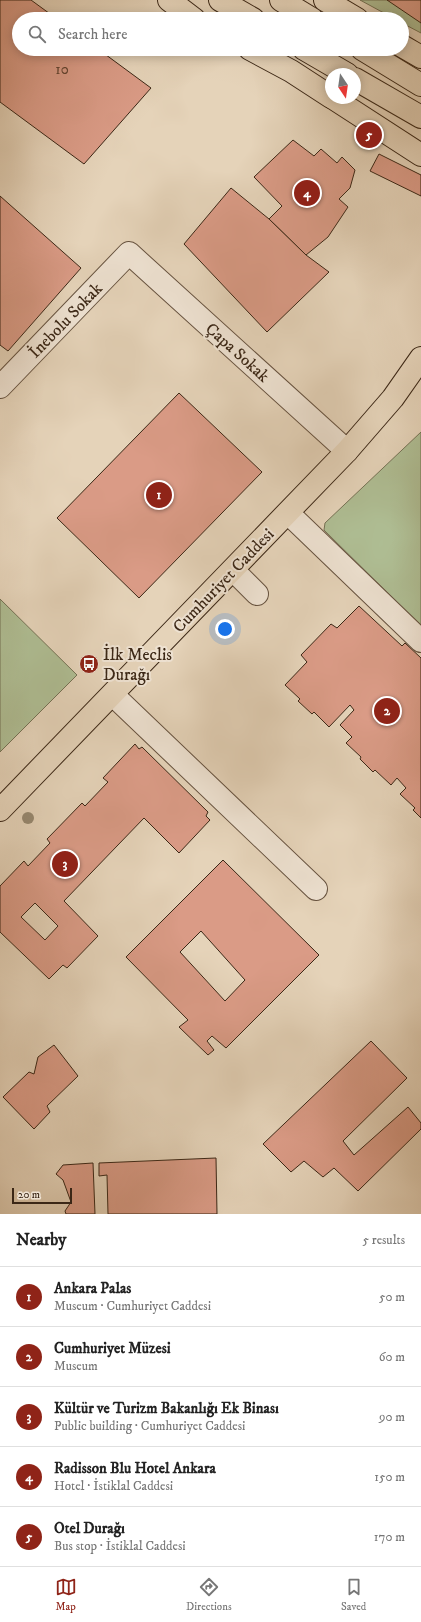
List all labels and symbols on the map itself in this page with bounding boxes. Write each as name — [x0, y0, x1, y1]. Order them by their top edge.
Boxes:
house number: 10 — [55, 60, 69, 79]
north arrow — [325, 68, 361, 104]
pin: 5 — [356, 120, 382, 150]
pin: 4 — [294, 178, 320, 208]
street label: İnebolu Sokak — [23, 277, 108, 363]
street label: Çapa Sokak — [201, 318, 275, 388]
pin: 1 — [146, 480, 172, 510]
street label: Cumhuriyet Caddesi — [168, 524, 279, 638]
your location — [215, 619, 235, 639]
place label: İlk Meclis Durağı — [103, 643, 172, 686]
bus stop icon: İlk Meclis Durağı — [78, 653, 100, 675]
pin: 2 — [374, 696, 400, 726]
pin: 3 — [52, 849, 78, 879]
scale bar — [12, 1186, 72, 1205]

